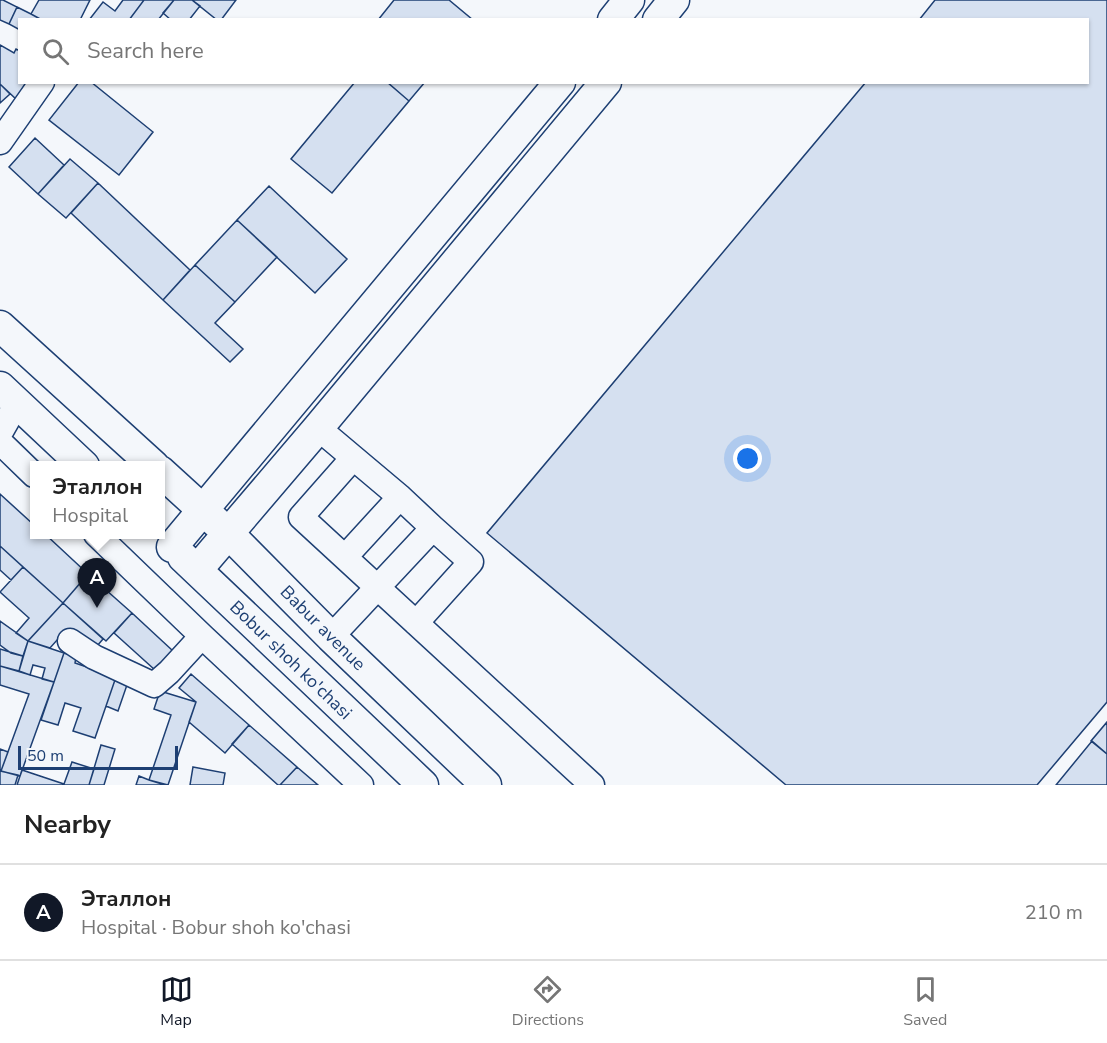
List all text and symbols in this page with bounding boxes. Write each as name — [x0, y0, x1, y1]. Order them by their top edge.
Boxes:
search box — [18, 18, 1089, 84]
icon: search — [39, 35, 72, 68]
text: Search here — [87, 36, 204, 66]
your location — [733, 444, 762, 473]
popup — [30, 461, 165, 539]
text: Эталлон — [52, 472, 143, 502]
text: Hospital — [52, 502, 128, 529]
pin: A — [78, 558, 116, 608]
street label: Babur avenue — [275, 580, 371, 676]
street label: Bobur shoh ko'chasi — [225, 595, 357, 725]
scale bar — [18, 743, 178, 770]
text: 50 m — [27, 745, 64, 767]
text: Nearby — [24, 807, 111, 842]
text: Эталлон — [81, 884, 171, 914]
text: A — [36, 899, 51, 926]
text: 210 m — [1025, 899, 1083, 926]
text: Hospital · Bobur shoh ko'chasi — [81, 914, 351, 941]
tab: Map — [160, 973, 193, 1031]
tab: Directions — [512, 973, 584, 1031]
tab: Saved — [903, 973, 947, 1031]

